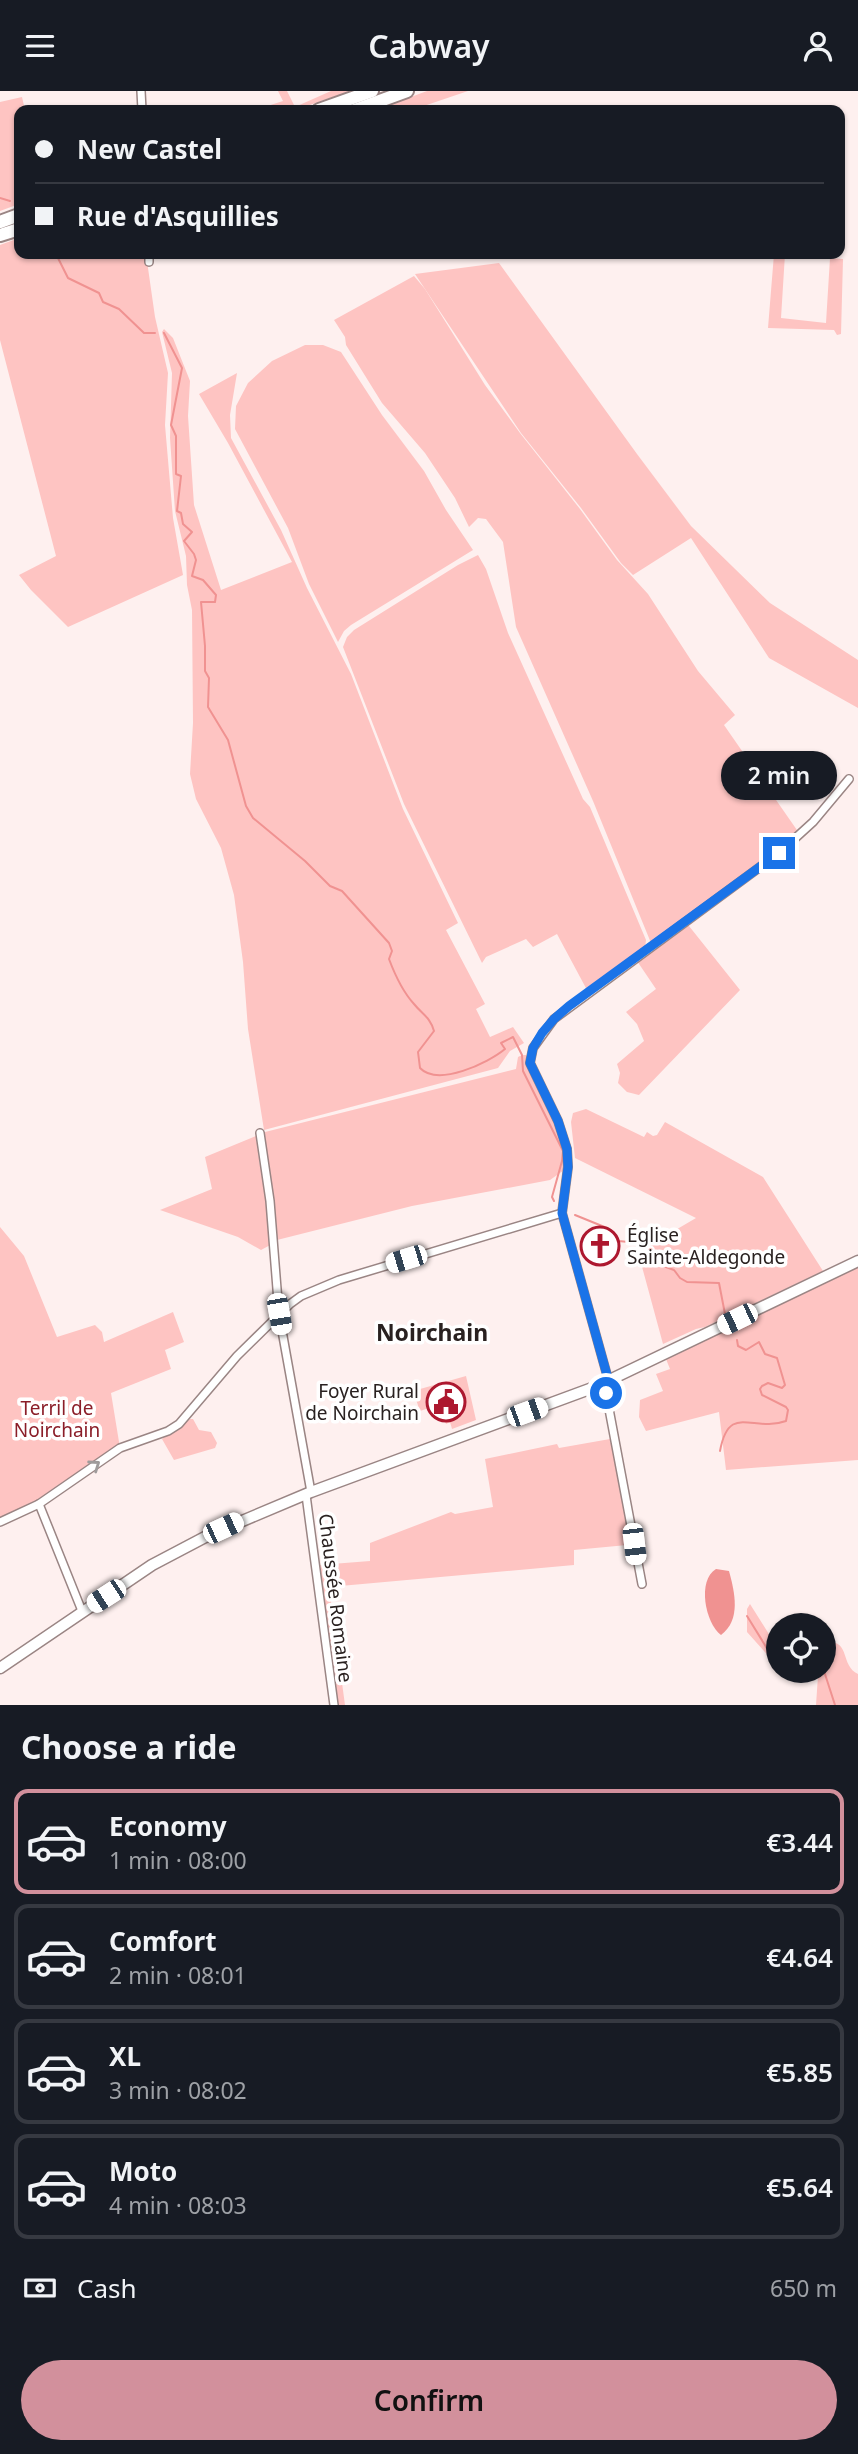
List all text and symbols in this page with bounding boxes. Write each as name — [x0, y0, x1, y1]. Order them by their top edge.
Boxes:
text: Cabway — [368, 24, 490, 67]
icon: menu — [21, 27, 59, 65]
icon: person — [799, 27, 837, 65]
text: New Castel — [77, 131, 222, 167]
text: Rue d'Asquillies — [77, 198, 279, 234]
callout: 2 min — [721, 751, 837, 801]
text: 2 min — [748, 759, 810, 791]
route end — [763, 837, 795, 869]
place label: Église Sainte-Aldegonde — [627, 1222, 785, 1270]
church icon: Église Sainte-Aldegonde — [579, 1225, 621, 1267]
car — [383, 1243, 430, 1275]
car — [266, 1291, 293, 1337]
car — [714, 1300, 761, 1338]
district label: Noirchain — [376, 1316, 488, 1348]
route start — [590, 1377, 622, 1409]
place label: Foyer Rural de Noirchain — [305, 1378, 419, 1426]
public building icon: Foyer Rural de Noirchain — [425, 1381, 467, 1423]
park label: Terril de Noirchain — [14, 1395, 100, 1443]
car — [504, 1395, 551, 1429]
one-way arrow — [87, 1461, 100, 1473]
car — [200, 1510, 247, 1546]
street label: Chaussée Romaine — [313, 1512, 359, 1684]
car — [622, 1522, 647, 1566]
car — [83, 1576, 130, 1616]
map controls — [766, 1613, 836, 1683]
button: locate — [766, 1613, 836, 1683]
text: Choose a ride — [21, 1725, 237, 1768]
text: Economy — [109, 1808, 227, 1844]
icon: car — [25, 1810, 88, 1873]
text: €3.44 — [766, 1824, 833, 1860]
text: 1 min · 08:00 — [109, 1844, 247, 1876]
text: Comfort — [109, 1923, 217, 1959]
icon: car — [25, 1925, 88, 1988]
text: €4.64 — [766, 1939, 833, 1975]
text: 2 min · 08:01 — [109, 1959, 247, 1991]
text: XL — [109, 2038, 141, 2074]
icon: car — [25, 2040, 88, 2103]
text: €5.85 — [766, 2054, 833, 2090]
text: 3 min · 08:02 — [109, 2074, 247, 2106]
text: Moto — [109, 2153, 177, 2189]
icon: car — [25, 2155, 88, 2218]
text: €5.64 — [766, 2169, 833, 2205]
text: 4 min · 08:03 — [109, 2189, 247, 2221]
icon: cash — [21, 2269, 59, 2307]
text: Cash — [77, 2270, 137, 2306]
text: 650 m — [770, 2272, 837, 2304]
button: Confirm — [21, 2360, 837, 2440]

